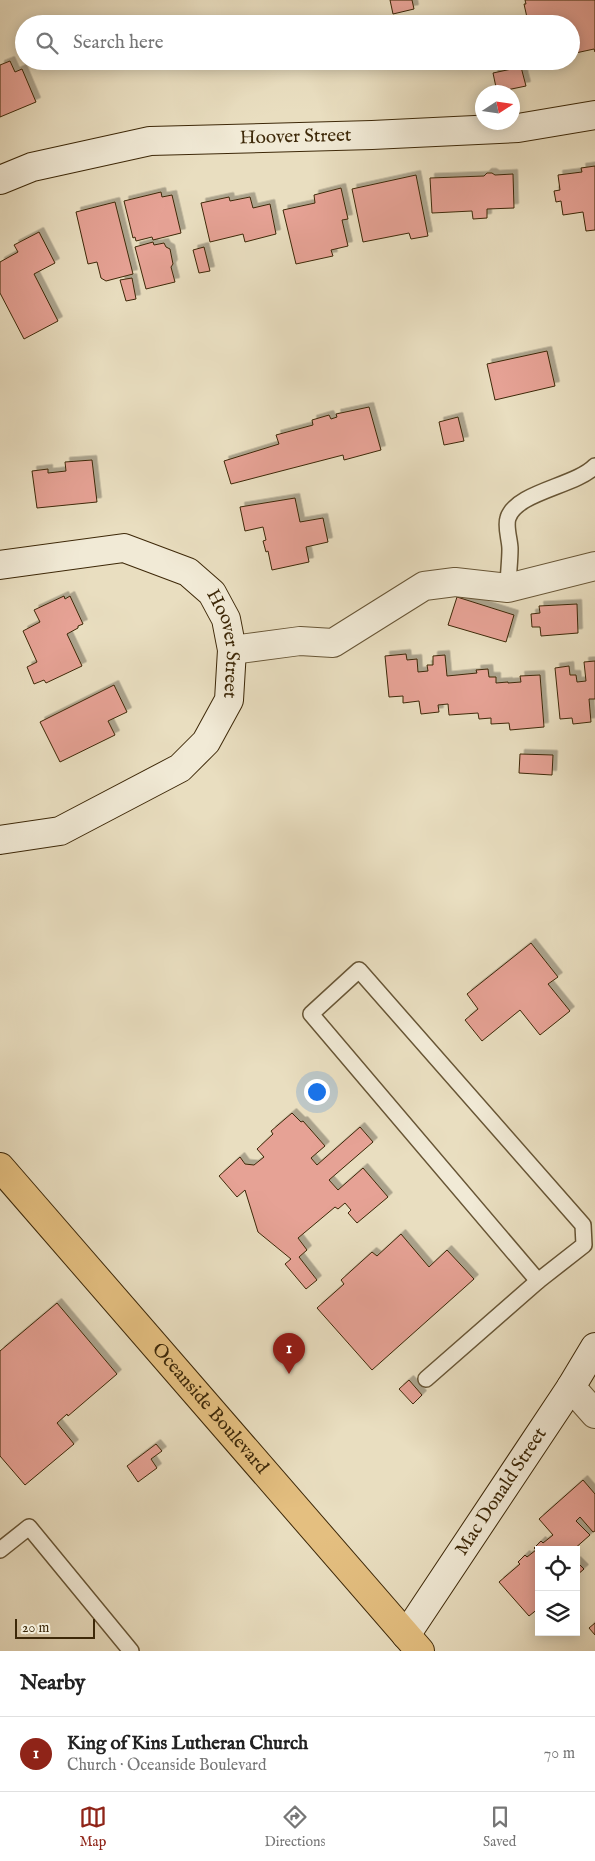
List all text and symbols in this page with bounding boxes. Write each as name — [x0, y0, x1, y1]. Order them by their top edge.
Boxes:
search box — [15, 15, 580, 70]
icon: search — [33, 29, 61, 57]
text: Search here — [73, 31, 164, 55]
north arrow — [475, 85, 520, 130]
street label: Hoover Street — [239, 124, 352, 151]
street label: Hoover Street — [200, 585, 244, 699]
your location — [304, 1079, 330, 1105]
pin: 1 — [273, 1333, 305, 1374]
street label: Oceanside Boulevard — [146, 1338, 274, 1480]
street label: Mac Donald Street — [450, 1423, 553, 1560]
map controls — [535, 1546, 580, 1636]
button: locate — [535, 1546, 580, 1591]
button: layers — [535, 1591, 580, 1636]
scale bar — [15, 1616, 95, 1639]
text: 20 m — [22, 1619, 49, 1637]
text: Nearby — [20, 1670, 85, 1697]
text: King of Kins Lutheran Church — [67, 1732, 308, 1756]
text: 1 — [33, 1744, 39, 1764]
text: 70 m — [544, 1744, 575, 1764]
text: Church · Oceanside Boulevard — [67, 1756, 267, 1776]
tab: Map — [79, 1803, 107, 1851]
tab: Directions — [264, 1803, 325, 1851]
tab: Saved — [483, 1803, 516, 1851]

